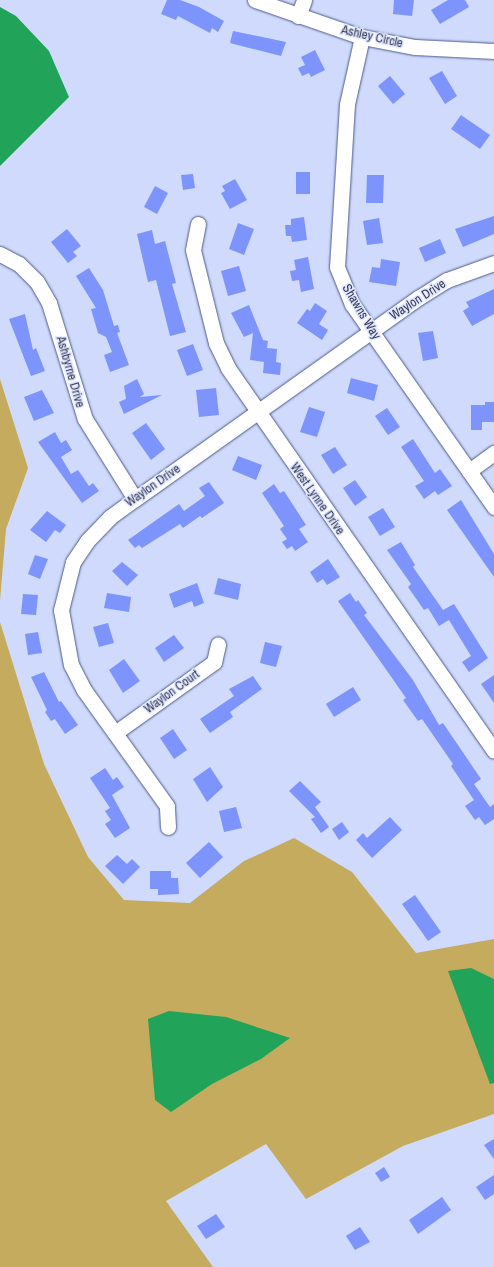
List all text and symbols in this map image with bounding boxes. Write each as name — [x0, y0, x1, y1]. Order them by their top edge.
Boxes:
street label: Ashley Circle — [340, 22, 404, 52]
street label: Waylon Drive — [387, 276, 449, 324]
street label: Shawns Way — [338, 281, 384, 343]
street label: Ashbyrne Drive — [52, 335, 88, 409]
street label: West Lynne Drive — [286, 460, 348, 538]
street label: Waylon Drive — [122, 461, 184, 511]
street label: Waylon Court — [141, 667, 203, 717]

